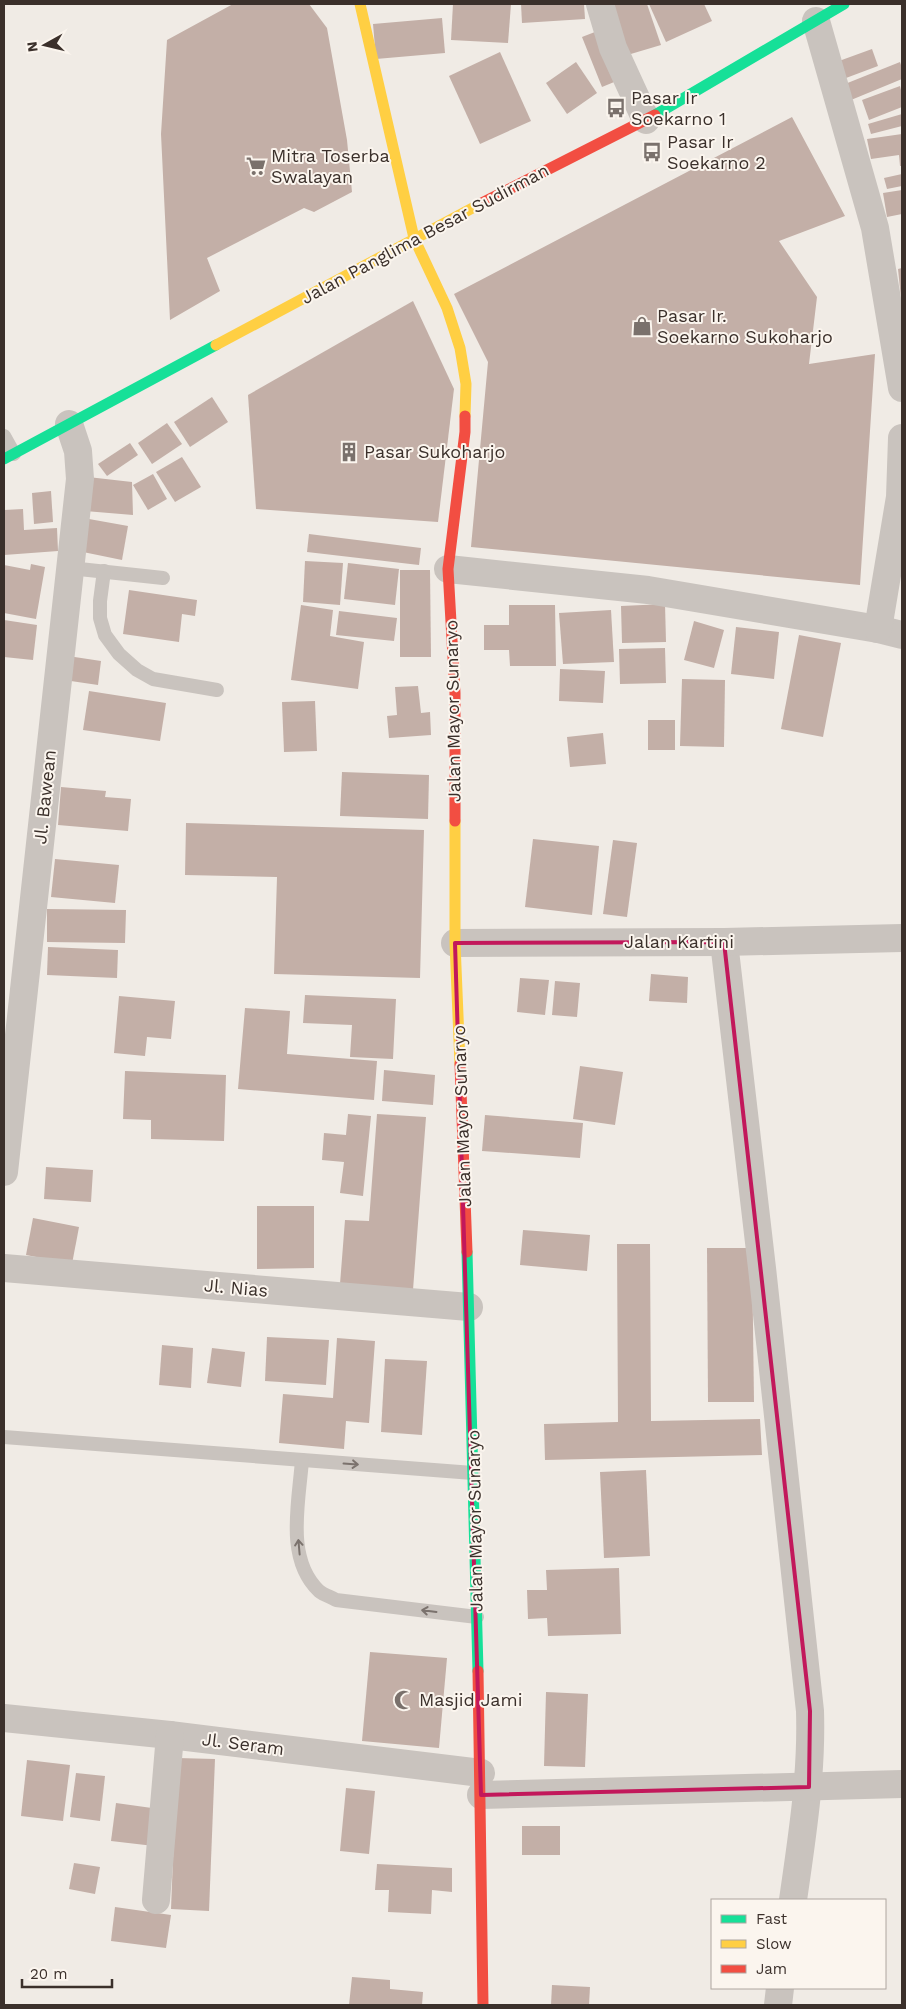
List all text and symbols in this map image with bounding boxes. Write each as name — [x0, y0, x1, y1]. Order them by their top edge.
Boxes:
north arrow — [20, 20, 70, 70]
text: N — [23, 41, 41, 53]
place label: Pasar Ir Soekarno 1 — [631, 87, 726, 129]
bus stop icon: Pasar Ir Soekarno 1 — [605, 97, 627, 119]
place label: Pasar Ir Soekarno 2 — [667, 131, 766, 173]
bus stop icon: Pasar Ir Soekarno 2 — [641, 141, 663, 163]
place label: Mitra Toserba Swalayan — [271, 145, 390, 187]
supermarket icon: Mitra Toserba Swalayan — [245, 155, 267, 177]
street label: Jalan Panglima Besar Sudirman — [297, 159, 552, 308]
place label: Pasar Ir. Soekarno Sukoharjo — [657, 305, 833, 347]
shop icon: Pasar Ir. Soekarno Sukoharjo — [631, 315, 653, 337]
building icon: Pasar Sukoharjo — [338, 441, 360, 463]
place label: Pasar Sukoharjo — [364, 441, 505, 462]
street label: Jalan Mayor Sunaryo — [440, 620, 465, 802]
street label: Jl. Bawean — [29, 749, 60, 845]
street label: Jalan Kartini — [624, 931, 734, 952]
street label: Jalan Mayor Sunaryo — [448, 1024, 475, 1208]
street label: Jl. Nias — [203, 1274, 269, 1301]
street label: Jalan Mayor Sunaryo — [462, 1430, 487, 1612]
one-way arrow — [343, 1459, 359, 1468]
one-way arrow — [294, 1539, 303, 1555]
one-way arrow — [421, 1606, 437, 1616]
mosque icon: Masjid Jami — [393, 1689, 415, 1711]
place label: Masjid Jami — [419, 1689, 523, 1710]
street label: Jl. Seram — [201, 1728, 285, 1759]
legend — [711, 1899, 886, 1989]
text: Fast — [756, 1910, 788, 1928]
text: Slow — [756, 1935, 792, 1953]
scale bar — [22, 1956, 112, 1988]
text: Jam — [756, 1960, 787, 1978]
text: 20 m — [30, 1965, 68, 1983]

